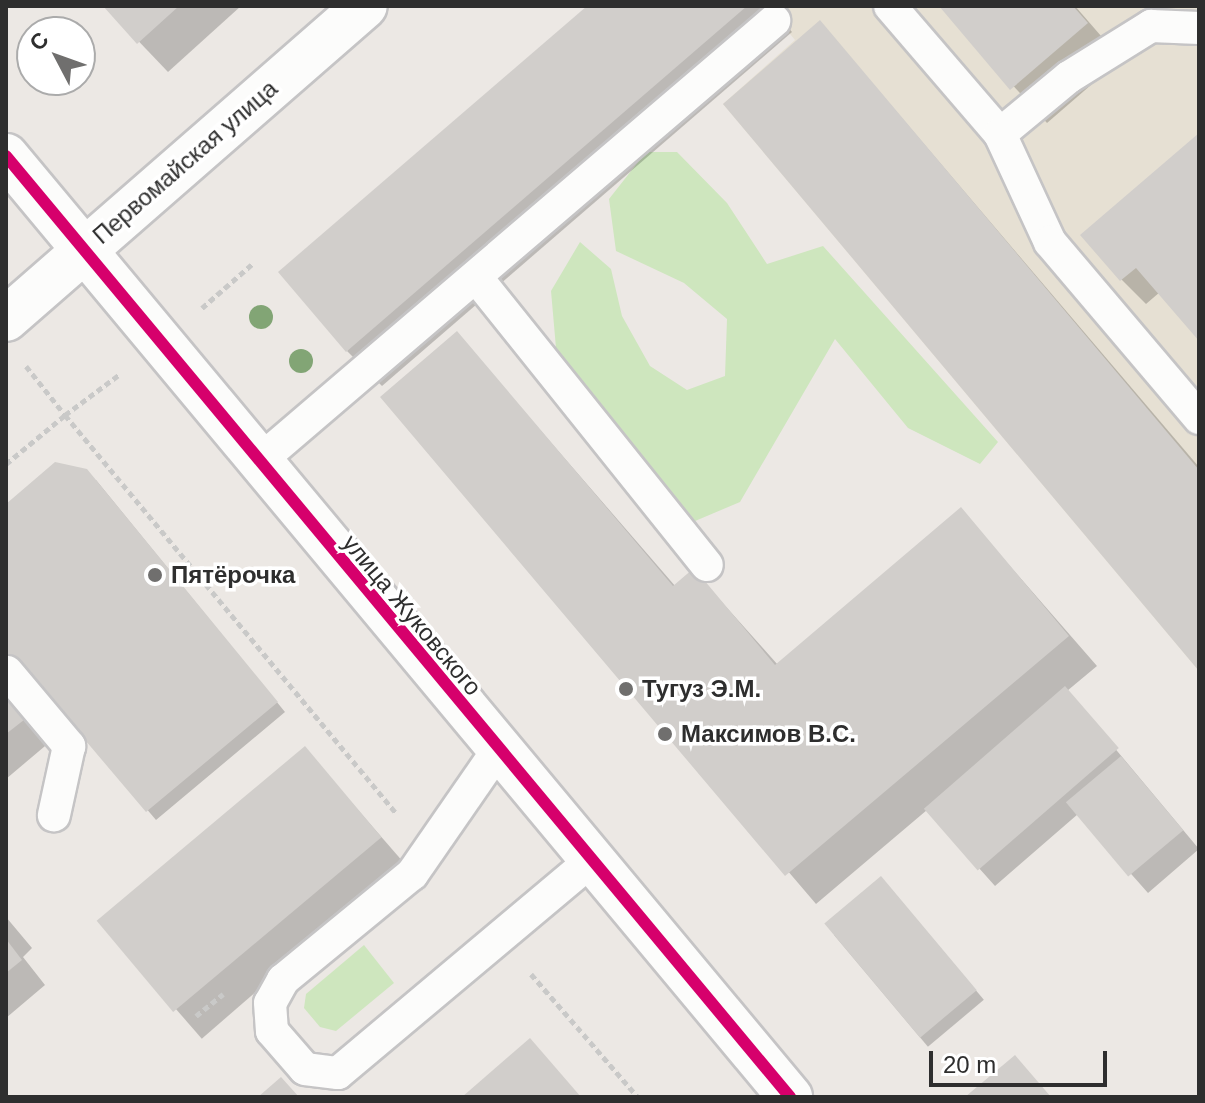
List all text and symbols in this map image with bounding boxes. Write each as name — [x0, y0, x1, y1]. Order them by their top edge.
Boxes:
north arrow — [16, 16, 96, 96]
text: С — [24, 27, 54, 55]
street label: Первомайская улица — [87, 74, 283, 250]
street label: улица Жуковского — [336, 529, 488, 701]
place label: Пятёрочка — [171, 561, 295, 589]
marker: Пятёрочка — [146, 566, 164, 584]
place label: Тугуз Э.М. — [642, 675, 761, 703]
marker: Тугуз Э.М. — [617, 680, 635, 698]
place label: Максимов В.С. — [681, 720, 856, 748]
marker: Максимов В.С. — [656, 725, 674, 743]
scale bar — [933, 1035, 1111, 1085]
text: 20 m — [943, 1051, 996, 1078]

